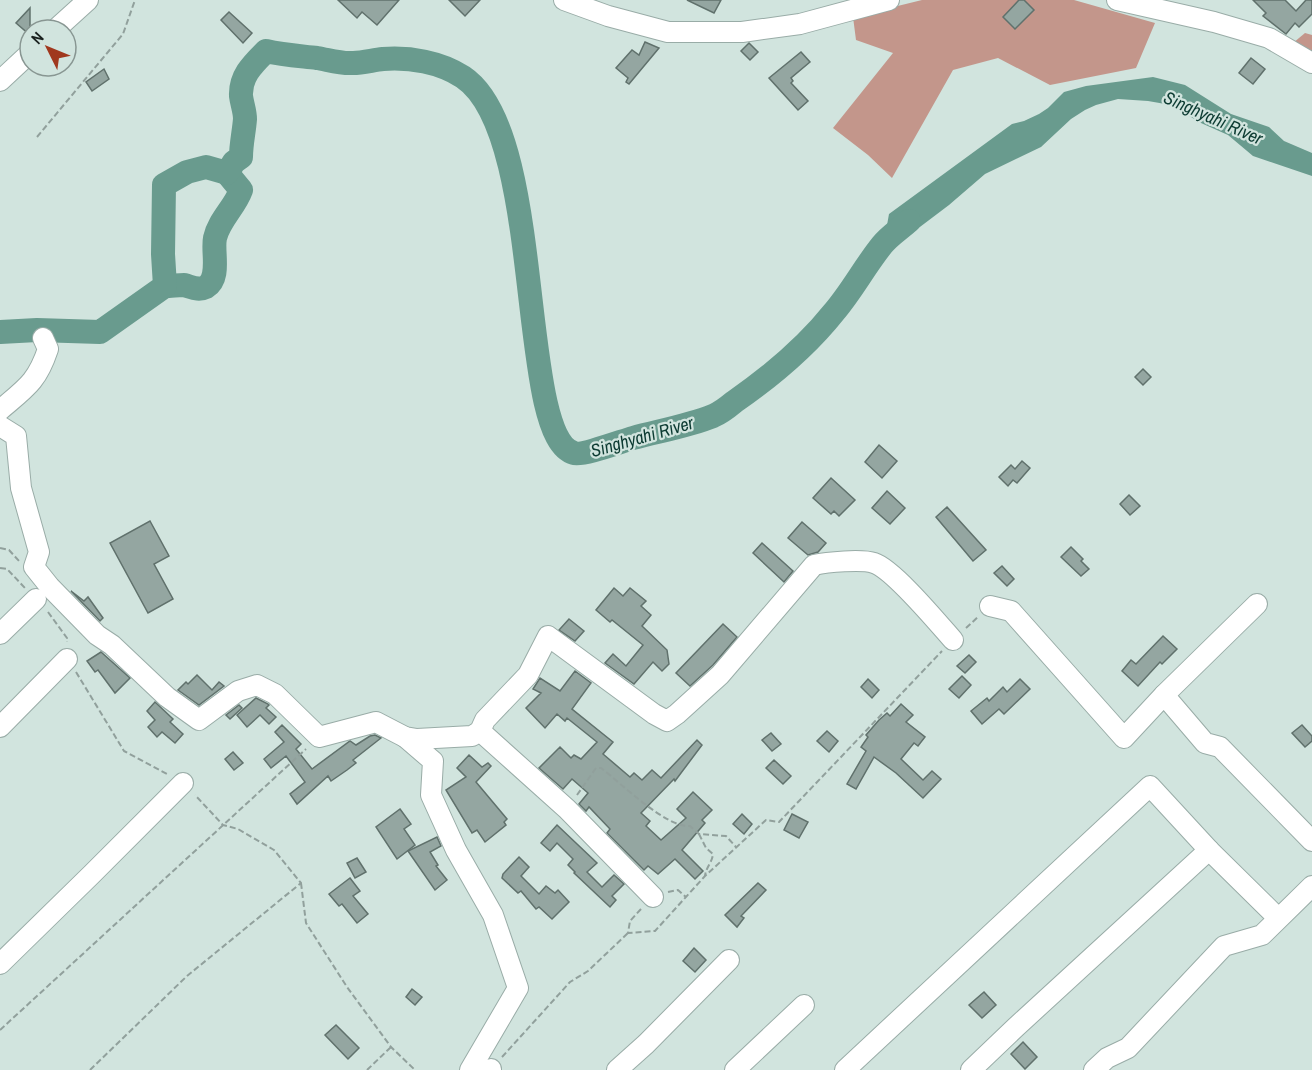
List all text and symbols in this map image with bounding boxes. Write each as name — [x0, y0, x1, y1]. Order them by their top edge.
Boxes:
north arrow — [18, 18, 78, 78]
text: N — [26, 27, 48, 49]
water label: Singhyahi River — [1160, 85, 1268, 151]
water label: Singhyahi River — [588, 410, 697, 463]

